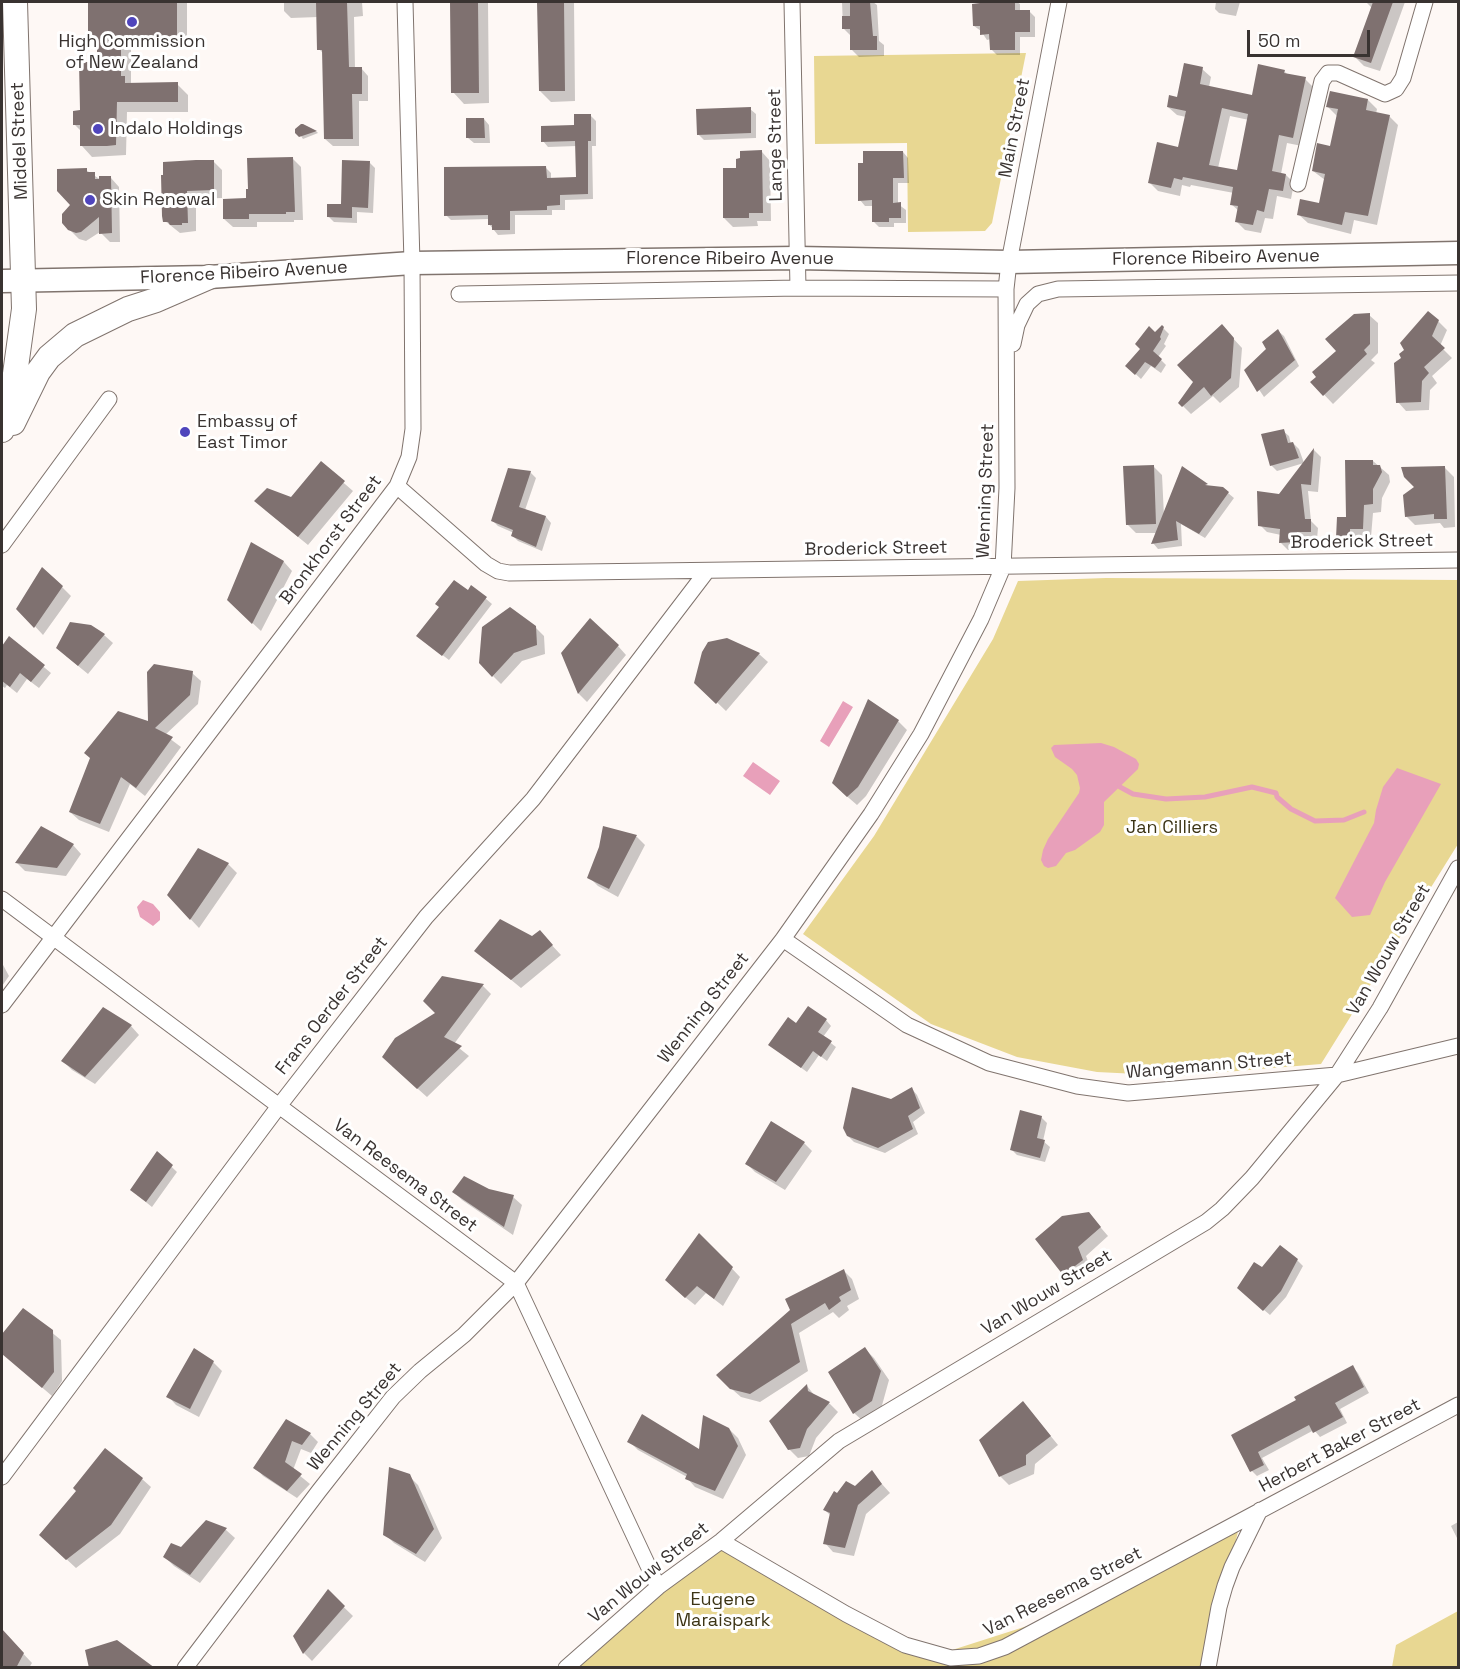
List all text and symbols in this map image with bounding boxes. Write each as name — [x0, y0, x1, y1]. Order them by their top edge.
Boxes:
marker: High Commission of New Zealand — [125, 15, 139, 29]
scale bar — [1250, 18, 1373, 56]
text: 50 m — [1258, 29, 1300, 52]
place label: High Commission of New Zealand — [58, 31, 206, 74]
street label: Main Street — [995, 76, 1035, 180]
street label: Middel Street — [7, 82, 33, 200]
street label: Lange Street — [764, 88, 788, 202]
place label: Indalo Holdings — [110, 118, 243, 140]
marker: Indalo Holdings — [91, 122, 105, 136]
place label: Skin Renewal — [102, 189, 215, 211]
marker: Skin Renewal — [83, 193, 97, 207]
street label: Florence Ribeiro Avenue — [1112, 245, 1320, 271]
street label: Florence Ribeiro Avenue — [626, 248, 834, 270]
street label: Florence Ribeiro Avenue — [140, 257, 348, 289]
place label: Embassy of East Timor — [197, 411, 298, 454]
street label: Wenning Street — [973, 423, 999, 559]
marker: Embassy of East Timor — [178, 425, 192, 439]
street label: Bronkhorst Street — [275, 471, 387, 609]
street label: Broderick Street — [1290, 530, 1434, 554]
street label: Broderick Street — [804, 537, 948, 561]
park label: Jan Cilliers — [1126, 817, 1218, 839]
street label: Van Wouw Street — [1343, 880, 1435, 1020]
street label: Frans Oerder Street — [271, 933, 393, 1079]
street label: Wenning Street — [654, 948, 754, 1068]
street label: Wangemann Street — [1125, 1048, 1293, 1084]
street label: Van Reesema Street — [329, 1115, 481, 1237]
street label: Van Wouw Street — [978, 1246, 1116, 1340]
street label: Wenning Street — [303, 1358, 407, 1476]
street label: Herbert Baker Street — [1256, 1394, 1424, 1498]
street label: Van Wouw Street — [585, 1518, 713, 1628]
street label: Van Reesema Street — [980, 1543, 1146, 1641]
park label: Eugene Maraispark — [675, 1589, 771, 1632]

